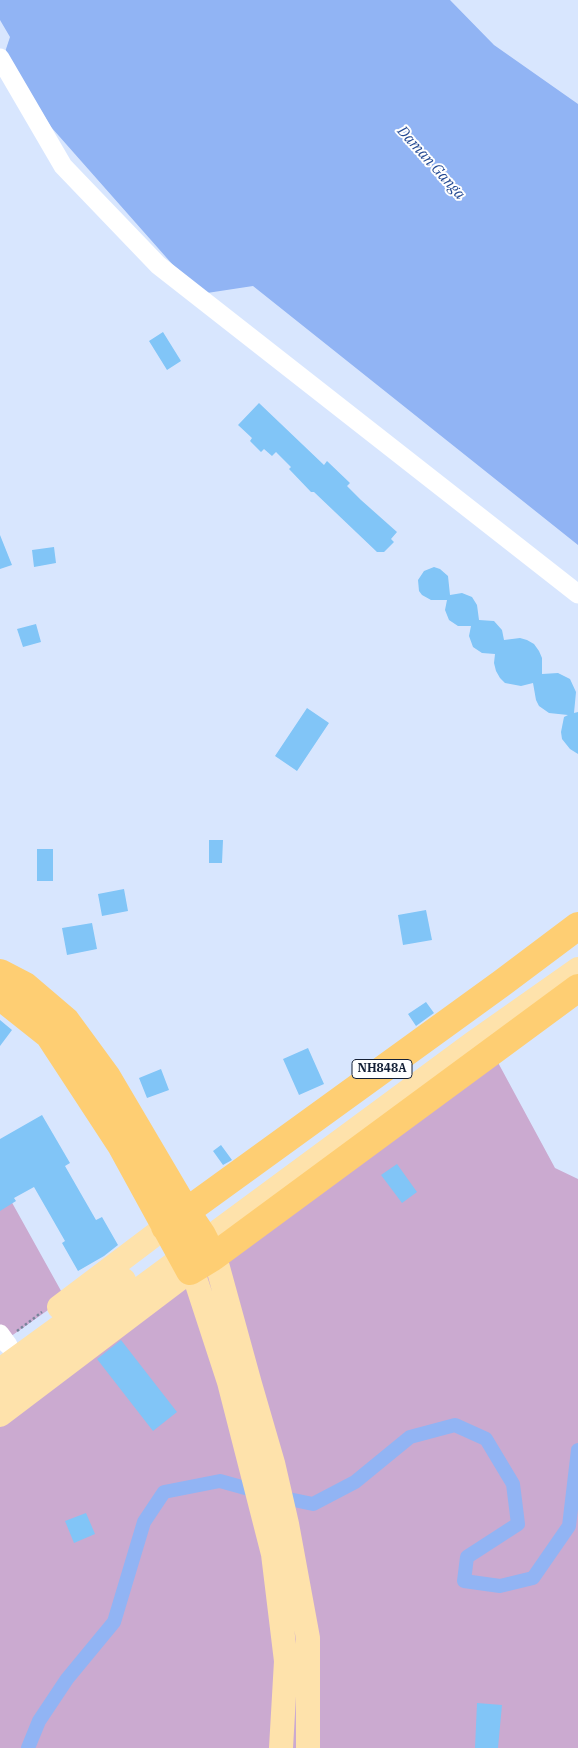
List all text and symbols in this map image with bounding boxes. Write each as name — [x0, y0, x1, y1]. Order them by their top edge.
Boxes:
water label: Daman Ganga — [393, 123, 469, 203]
road number: NH848A — [352, 1060, 412, 1078]

